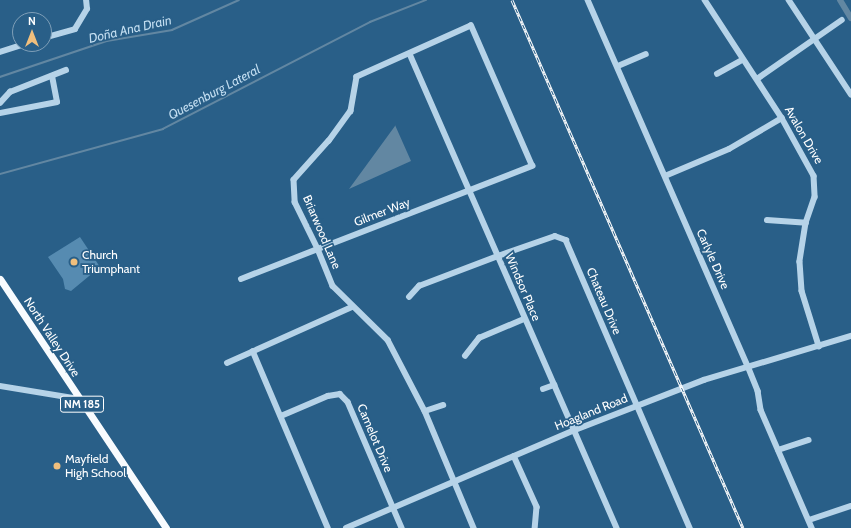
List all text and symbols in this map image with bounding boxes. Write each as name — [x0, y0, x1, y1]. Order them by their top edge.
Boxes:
north arrow — [12, 12, 52, 52]
water label: Doña Ana Drain — [87, 12, 173, 46]
text: N — [28, 14, 36, 28]
water label: Quesenburg Lateral — [165, 61, 263, 123]
street label: Avalon Drive — [782, 104, 826, 166]
street label: Briarwood Lane — [300, 193, 344, 271]
street label: Gilmer Way — [352, 195, 412, 229]
street label: Carlyle Drive — [693, 227, 733, 291]
place label: Church Triumphant — [82, 248, 140, 276]
street label: Windsor Place — [502, 251, 544, 323]
marker: Church Triumphant — [69, 257, 79, 267]
street label: Chateau Drive — [583, 265, 625, 337]
street label: North Valley Drive — [21, 295, 83, 379]
street label: Hoagland Road — [552, 391, 630, 433]
road number: NM 185 — [60, 395, 104, 413]
street label: Camelot Drive — [354, 402, 396, 474]
place label: Mayfield High School — [65, 452, 126, 480]
marker: Mayfield High School — [52, 461, 62, 471]

